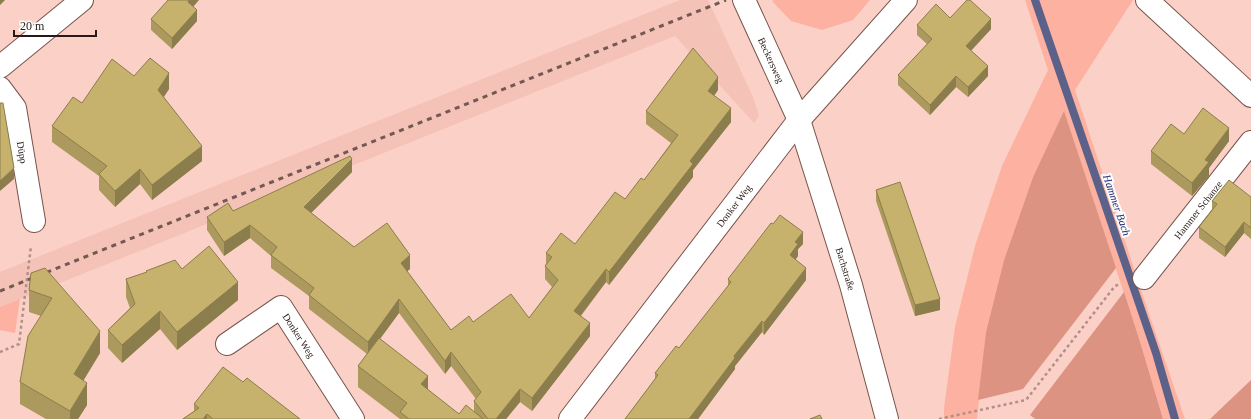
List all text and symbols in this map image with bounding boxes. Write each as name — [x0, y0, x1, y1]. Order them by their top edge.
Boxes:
scale bar — [14, 12, 96, 38]
text: 20 m — [20, 19, 45, 33]
street label: Beckersweg — [756, 36, 786, 85]
street label: Düpp — [15, 141, 29, 164]
water label: Hammer Bach — [1101, 172, 1133, 238]
street label: Hammer Schanze — [1172, 178, 1225, 241]
street label: Donker Weg — [714, 182, 754, 229]
street label: Bachstraße — [833, 246, 857, 292]
street label: Donker Weg — [280, 311, 317, 360]

